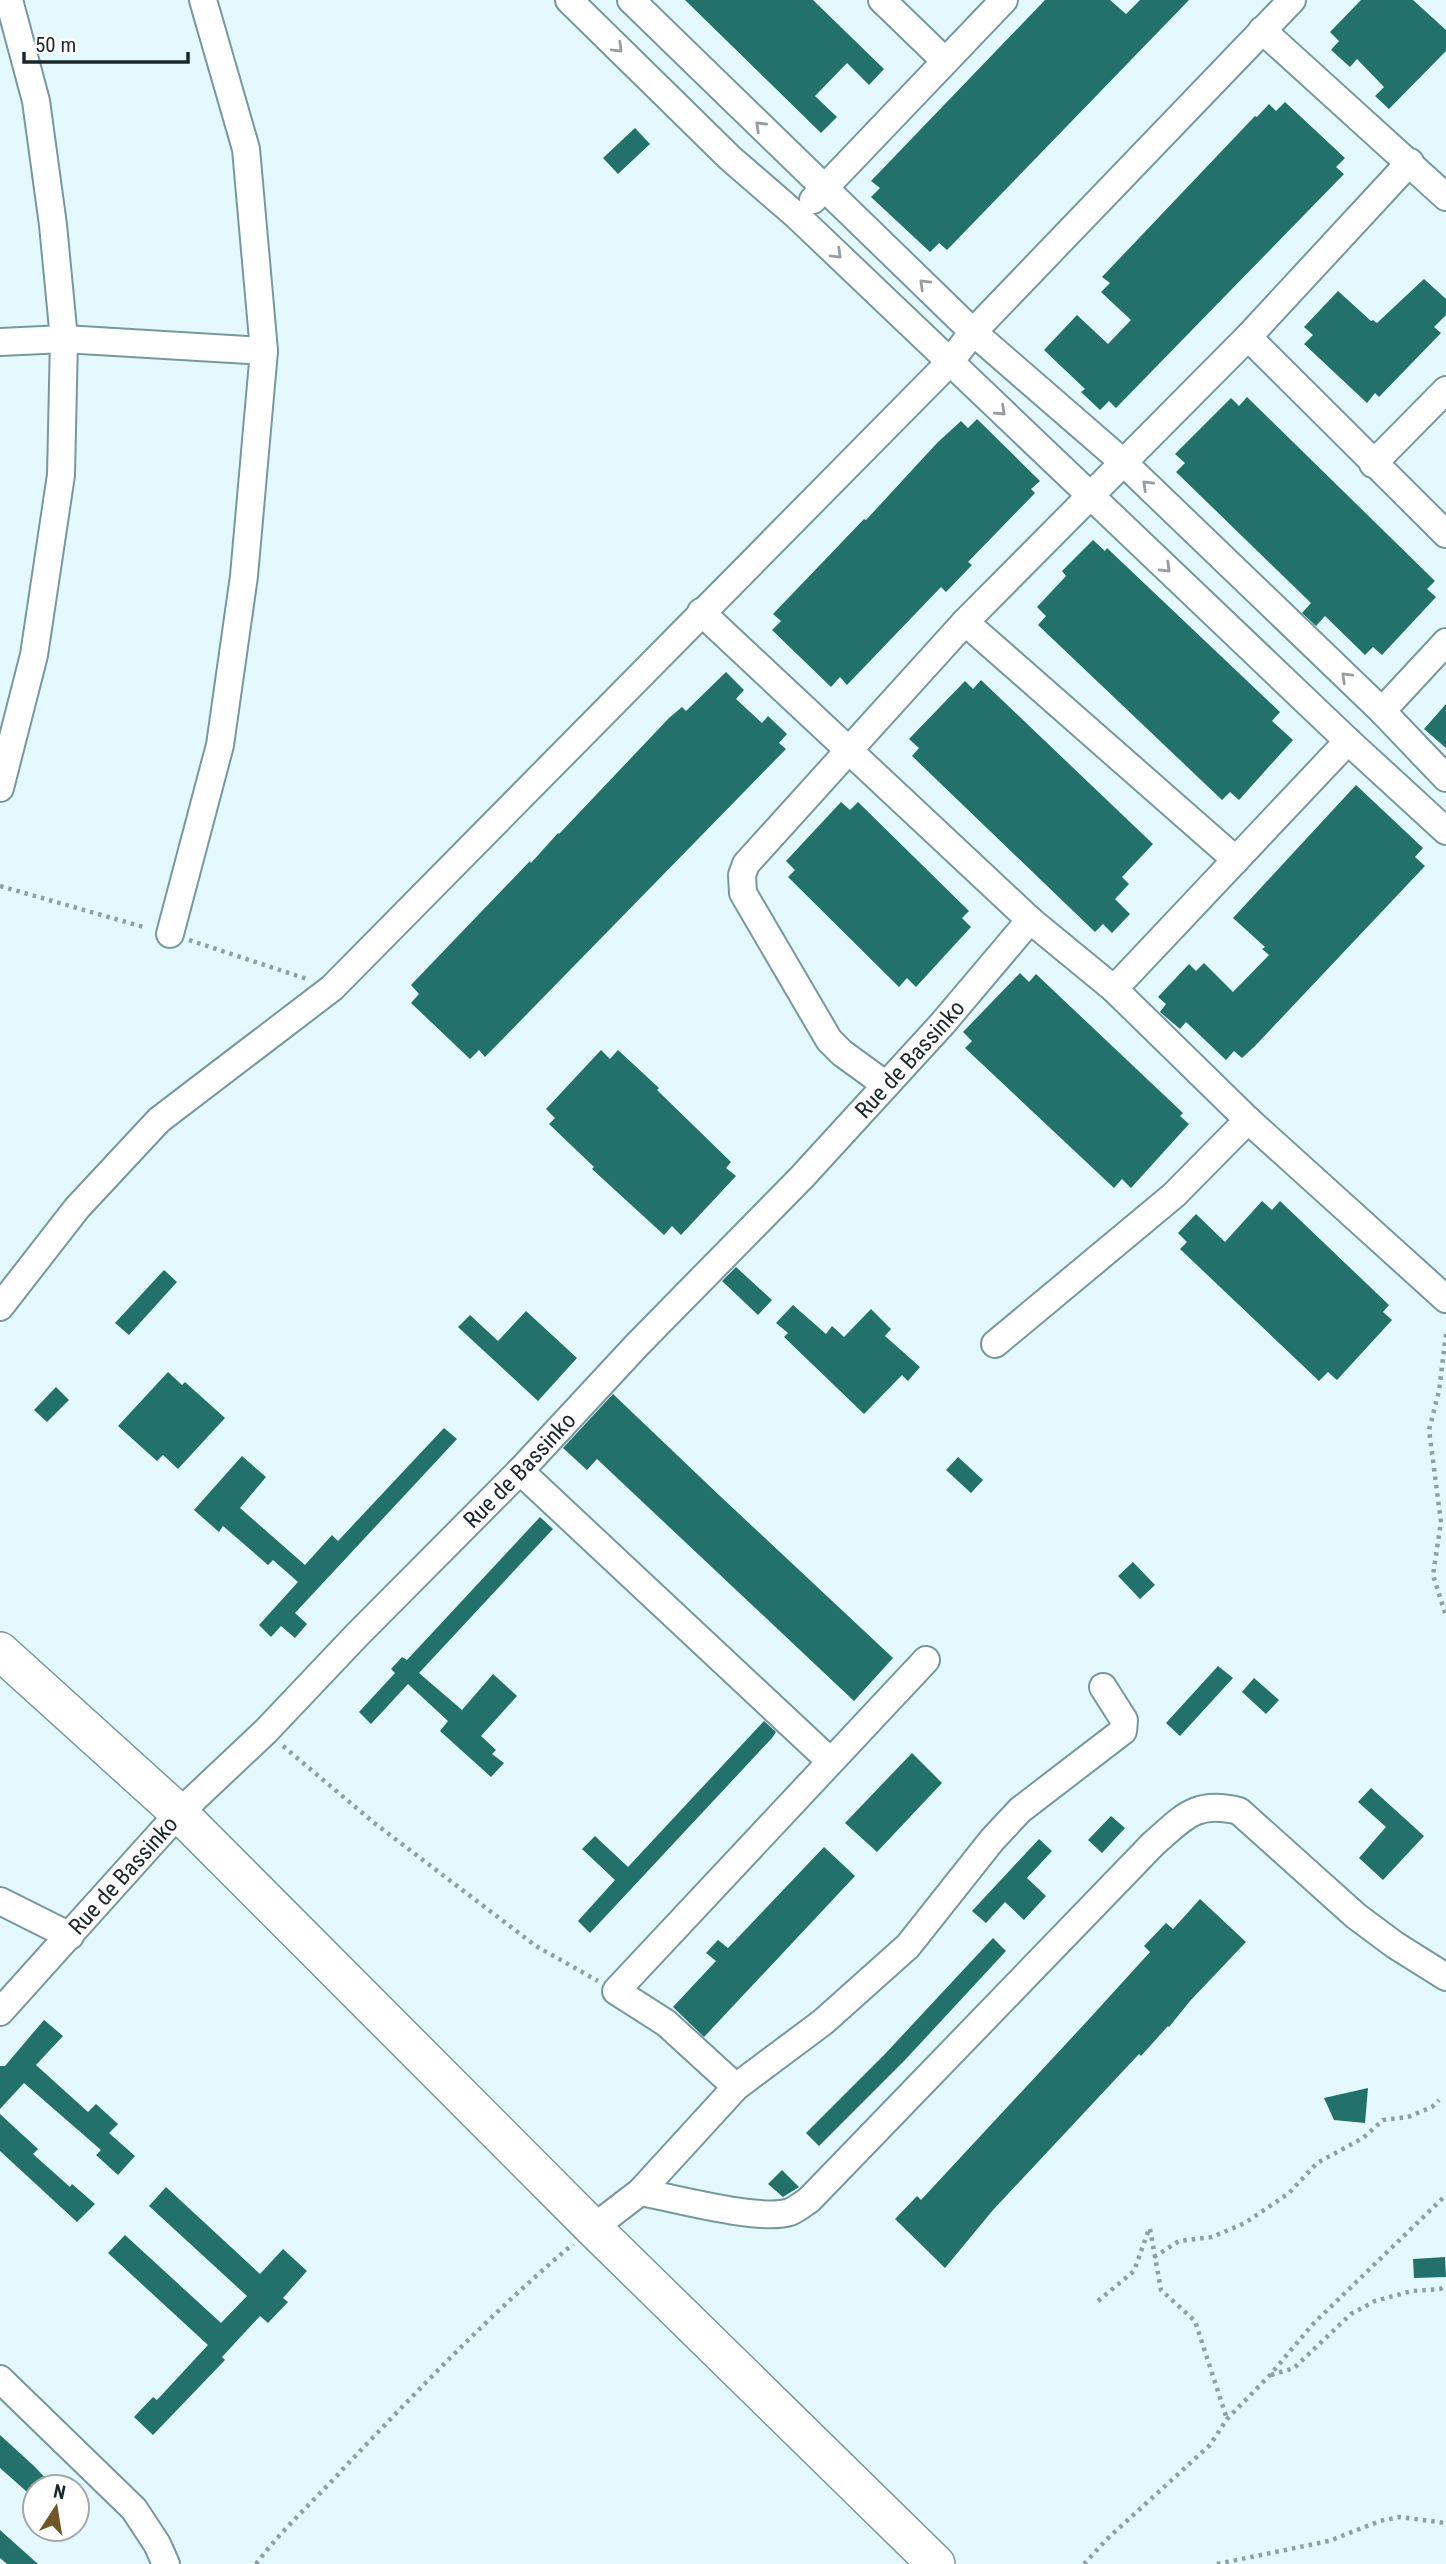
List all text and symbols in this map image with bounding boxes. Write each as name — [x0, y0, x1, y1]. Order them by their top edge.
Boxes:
scale bar — [24, 21, 189, 65]
text: 50 m — [35, 33, 76, 57]
one-way arrow — [609, 39, 622, 52]
one-way arrow — [755, 122, 768, 135]
one-way arrow — [829, 245, 842, 258]
one-way arrow — [919, 280, 932, 293]
one-way arrow — [993, 402, 1006, 415]
one-way arrow — [1142, 481, 1155, 494]
one-way arrow — [1158, 559, 1171, 572]
one-way arrow — [1341, 672, 1354, 685]
street label: Rue de Bassinko — [850, 995, 970, 1124]
street label: Rue de Bassinko — [458, 1407, 581, 1534]
street label: Rue de Bassinko — [63, 1811, 184, 1940]
north arrow — [21, 2473, 91, 2543]
text: N — [51, 2479, 68, 2504]

